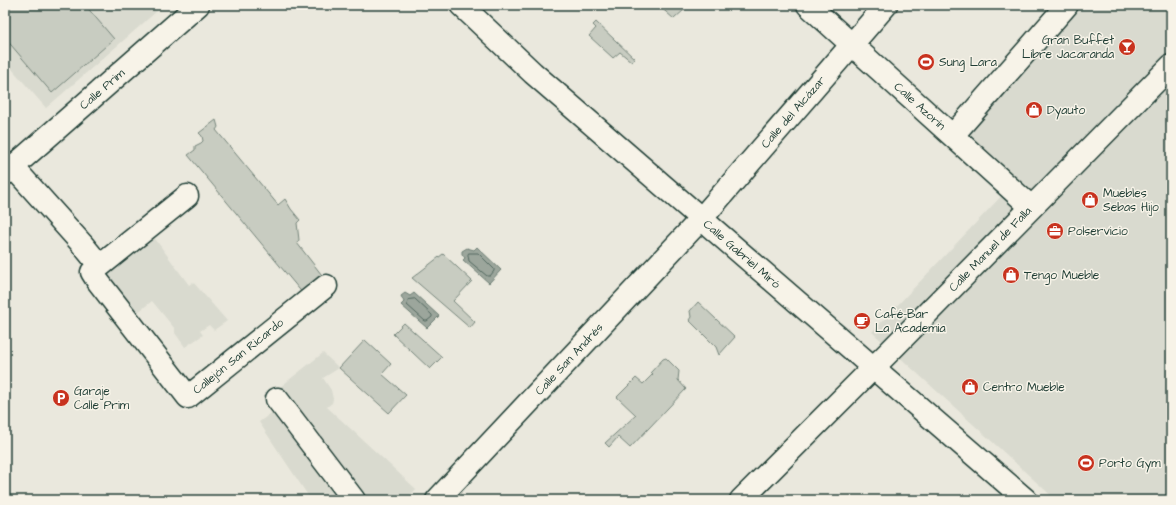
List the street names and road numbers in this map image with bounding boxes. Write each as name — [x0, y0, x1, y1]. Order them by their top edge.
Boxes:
street label: Calle Prim — [76, 64, 129, 114]
street label: Calle del Alcázar — [757, 72, 830, 152]
street label: Calle Azorín — [890, 78, 949, 134]
street label: Calle Manuel de Falla — [945, 203, 1036, 296]
street label: Calle Gabriel Miró — [699, 216, 784, 293]
street label: Callejón San Ricardo — [189, 314, 288, 398]
street label: Calle San Andrés — [531, 319, 607, 399]

